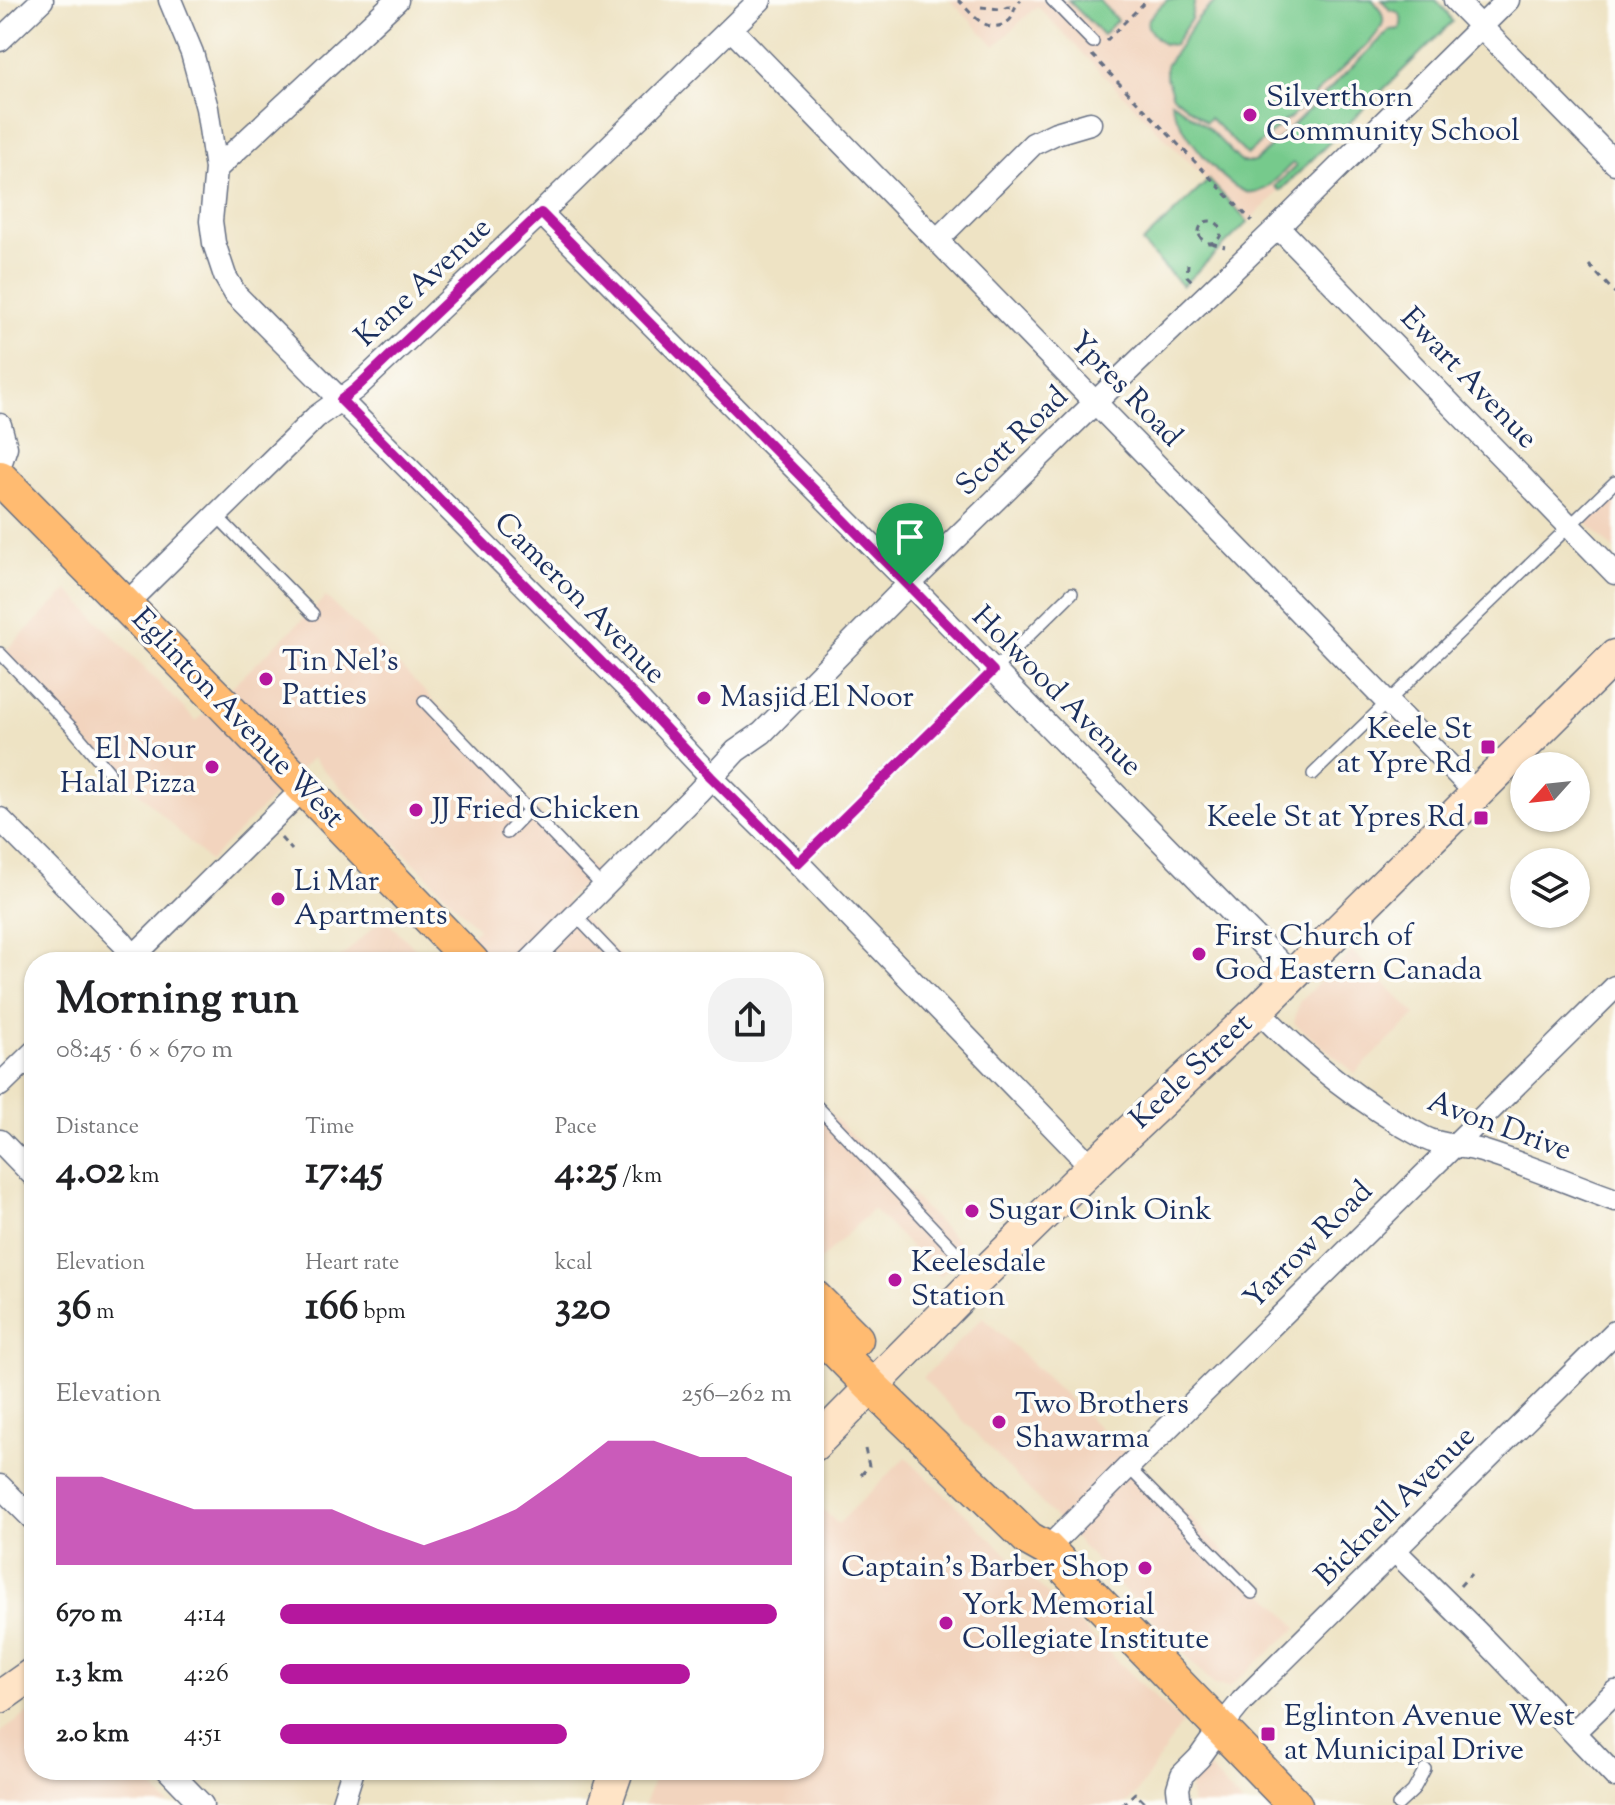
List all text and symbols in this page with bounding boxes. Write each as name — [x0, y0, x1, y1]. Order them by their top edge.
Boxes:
place label: Silverthorn Community School — [1266, 77, 1520, 154]
marker: Silverthorn Community School — [1241, 106, 1259, 124]
street label: Kane Avenue — [346, 208, 502, 358]
street label: Ewart Avenue — [1389, 299, 1547, 459]
street label: Ypres Road — [1059, 322, 1191, 458]
street label: Scott Road — [947, 377, 1079, 507]
street label: Cameron Avenue — [483, 503, 675, 695]
pin — [876, 503, 944, 585]
icon: arrive — [888, 515, 932, 559]
street label: Holwood Avenue — [961, 597, 1151, 787]
street label: Eglinton Avenue West — [120, 599, 354, 839]
place label: Tin Nel's Patties — [282, 641, 399, 718]
marker: Tin Nel's Patties — [257, 670, 275, 688]
place label: Masjid El Noor — [720, 677, 914, 720]
marker: Masjid El Noor — [695, 689, 713, 707]
place label: Keele St at Ypre Rd — [1337, 709, 1472, 786]
place label: El Nour Halal Pizza — [60, 729, 196, 806]
marker: Keele St at Ypre Rd — [1479, 738, 1497, 756]
north arrow — [1510, 752, 1590, 832]
map controls — [1510, 752, 1590, 928]
marker: El Nour Halal Pizza — [203, 758, 221, 776]
place label: JJ Fried Chicken — [430, 789, 640, 832]
place label: Keele St at Ypres Rd — [1207, 797, 1465, 840]
marker: JJ Fried Chicken — [407, 801, 425, 819]
marker: Keele St at Ypres Rd — [1472, 809, 1490, 827]
button: layers — [1510, 848, 1590, 928]
place label: Li Mar Apartments — [294, 861, 448, 938]
marker: Li Mar Apartments — [269, 890, 287, 908]
place label: First Church of God Eastern Canada — [1215, 916, 1482, 993]
marker: First Church of God Eastern Canada — [1190, 945, 1208, 963]
text: Morning run — [56, 970, 299, 1033]
button: share — [708, 978, 792, 1062]
street label: Keele Street — [1121, 1004, 1263, 1140]
text: 08:45 · 6 × 670 m — [56, 1032, 233, 1069]
street label: Avon Drive — [1421, 1081, 1577, 1173]
text: Distance — [56, 1112, 139, 1144]
text: Time — [305, 1112, 354, 1144]
text: Pace — [555, 1112, 597, 1144]
text: 4.02 — [56, 1144, 125, 1201]
text: 17:45 — [305, 1144, 383, 1201]
text: 4:25 — [555, 1144, 618, 1201]
text: km — [125, 1161, 160, 1193]
text: /km — [618, 1161, 662, 1193]
street label: Yarrow Road — [1235, 1172, 1383, 1320]
place label: Sugar Oink Oink — [988, 1190, 1212, 1233]
marker: Sugar Oink Oink — [963, 1202, 981, 1220]
place label: Keelesdale Station — [911, 1242, 1046, 1319]
text: Elevation — [56, 1248, 145, 1280]
text: Heart rate — [305, 1248, 399, 1280]
text: kcal — [555, 1248, 592, 1280]
marker: Keelesdale Station — [886, 1271, 904, 1289]
text: 36 — [56, 1280, 92, 1337]
text: 166 — [305, 1280, 359, 1337]
text: 320 — [555, 1280, 611, 1337]
text: m — [92, 1297, 115, 1329]
text: bpm — [359, 1297, 406, 1329]
text: Elevation — [56, 1376, 161, 1413]
text: 256–262 m — [681, 1376, 792, 1413]
place label: Two Brothers Shawarma — [1015, 1384, 1189, 1461]
marker: Two Brothers Shawarma — [990, 1413, 1008, 1431]
street label: Bicknell Avenue — [1306, 1417, 1486, 1597]
place label: Captain's Barber Shop — [841, 1547, 1129, 1590]
marker: Captain's Barber Shop — [1136, 1559, 1154, 1577]
place label: York Memorial Collegiate Institute — [962, 1585, 1209, 1662]
text: 670 m — [56, 1596, 122, 1633]
text: 4:14 — [184, 1596, 226, 1633]
marker: York Memorial Collegiate Institute — [937, 1614, 955, 1632]
text: 1.3 km — [56, 1656, 123, 1693]
text: 4:26 — [184, 1656, 229, 1693]
place label: Eglinton Avenue West at Municipal Drive — [1284, 1696, 1575, 1773]
text: 2.0 km — [56, 1716, 129, 1753]
text: 4:51 — [184, 1716, 222, 1753]
marker: Eglinton Avenue West at Municipal Drive — [1259, 1725, 1277, 1743]

